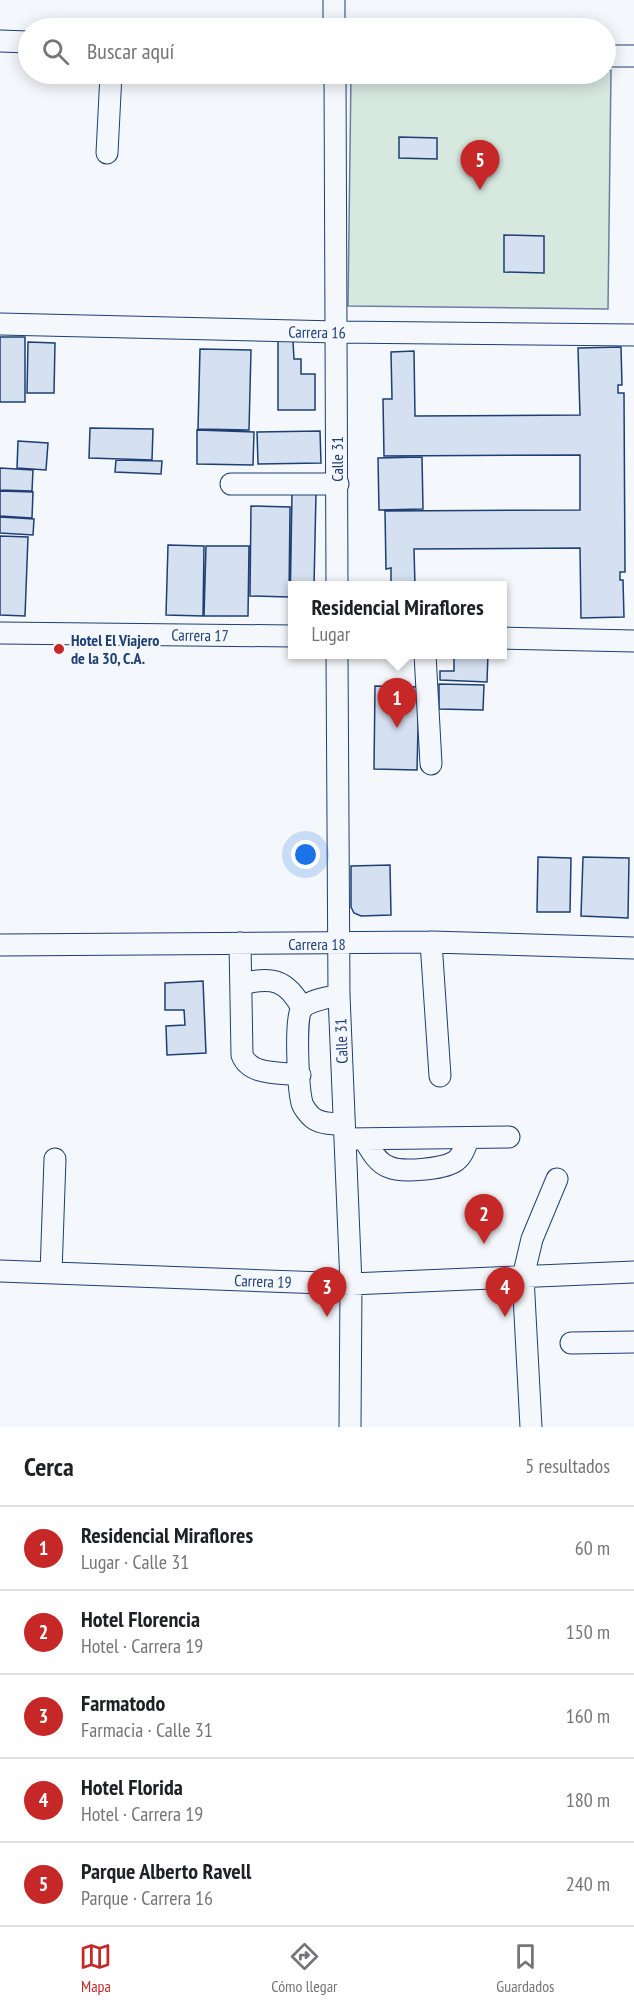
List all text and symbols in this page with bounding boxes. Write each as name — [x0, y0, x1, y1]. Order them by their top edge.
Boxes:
search box — [18, 18, 616, 84]
icon: search — [39, 35, 72, 68]
text: Buscar aquí — [87, 37, 174, 65]
pin: 5 — [460, 140, 500, 190]
street label: Carrera 16 — [288, 321, 346, 343]
street label: Calle 31 — [327, 436, 347, 482]
popup — [288, 581, 507, 659]
text: Residencial Miraflores — [311, 593, 484, 621]
text: Lugar — [311, 621, 350, 647]
street label: Carrera 17 — [171, 624, 229, 646]
place label: Hotel El Viajero de la 30, C.A. — [71, 630, 159, 668]
marker: Hotel El Viajero de la 30, C.A. — [52, 642, 66, 656]
pin: 1 — [378, 678, 416, 728]
your location — [291, 840, 320, 869]
street label: Carrera 18 — [288, 934, 346, 954]
street label: Calle 31 — [330, 1018, 352, 1064]
pin: 2 — [464, 1194, 504, 1244]
pin: 3 — [308, 1268, 346, 1317]
pin: 4 — [486, 1268, 524, 1317]
street label: Carrera 19 — [234, 1270, 292, 1292]
text: Cerca — [24, 1450, 74, 1483]
text: 5 resultados — [525, 1453, 610, 1479]
text: Residencial Miraflores — [81, 1521, 253, 1549]
text: 1 — [39, 1535, 48, 1561]
text: 60 m — [575, 1535, 610, 1561]
text: Lugar · Calle 31 — [81, 1549, 189, 1575]
text: Hotel Florencia — [81, 1605, 200, 1633]
text: 2 — [39, 1619, 48, 1645]
text: 150 m — [566, 1619, 610, 1645]
text: Hotel · Carrera 19 — [81, 1633, 203, 1659]
text: Farmatodo — [81, 1689, 165, 1717]
text: 3 — [39, 1703, 48, 1729]
text: 160 m — [566, 1703, 610, 1729]
text: Farmacia · Calle 31 — [81, 1717, 213, 1743]
text: Hotel Florida — [81, 1773, 183, 1801]
text: 4 — [39, 1787, 48, 1813]
text: 180 m — [566, 1787, 610, 1813]
text: Hotel · Carrera 19 — [81, 1801, 203, 1827]
text: Parque Alberto Ravell — [81, 1857, 251, 1885]
text: 5 — [39, 1871, 48, 1897]
text: 240 m — [566, 1871, 610, 1897]
text: Parque · Carrera 16 — [81, 1885, 213, 1911]
tab: Mapa — [79, 1940, 112, 1996]
tab: Cómo llegar — [271, 1940, 337, 1996]
tab: Guardados — [496, 1940, 555, 1996]

